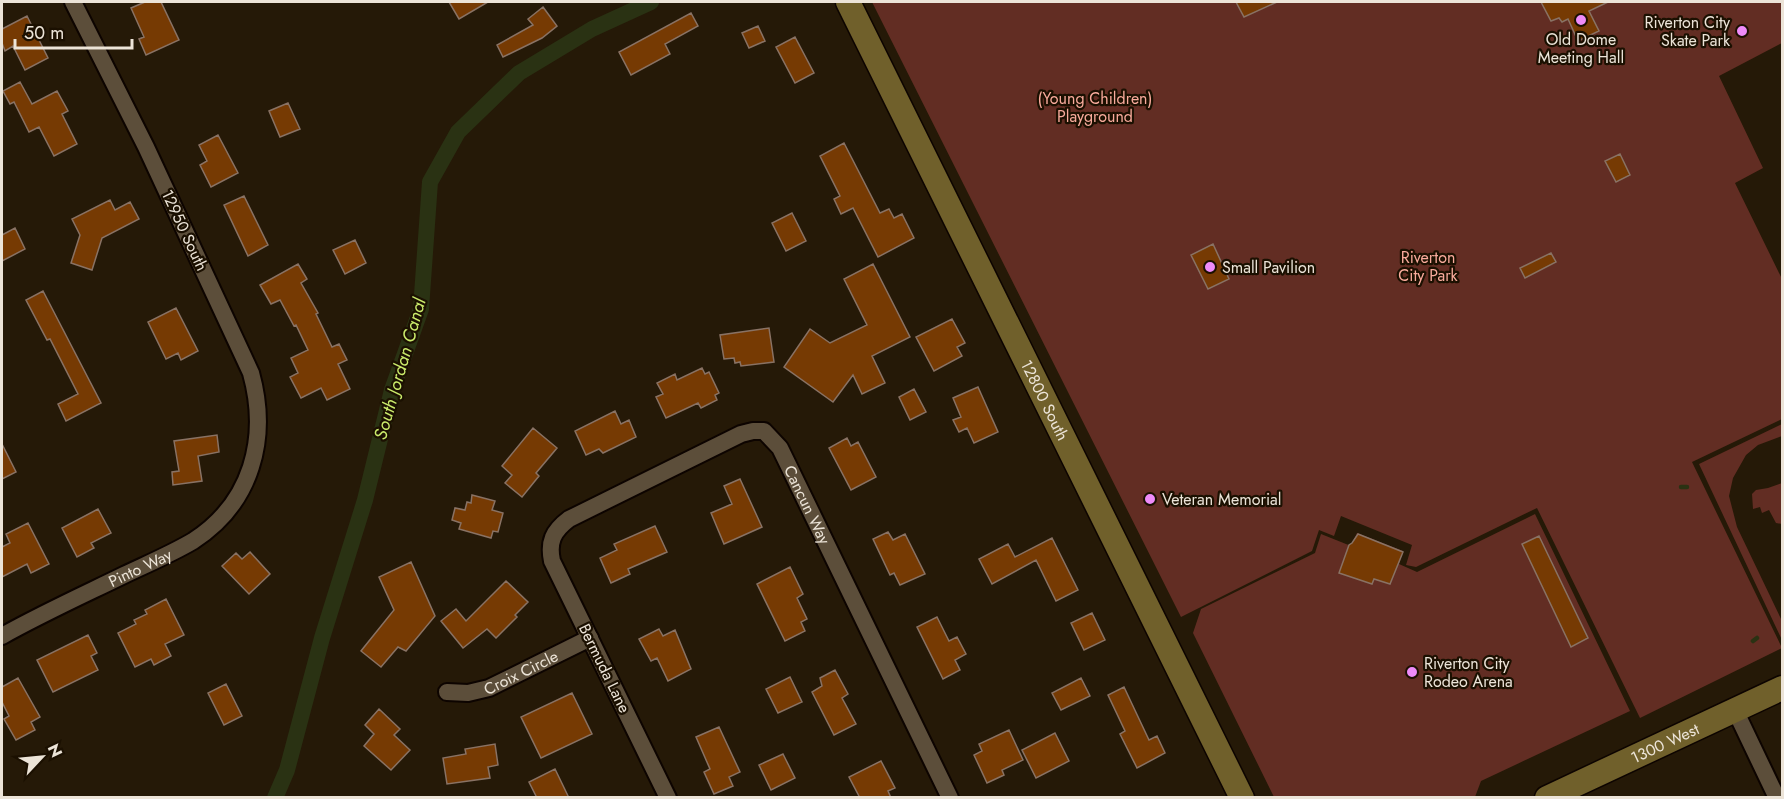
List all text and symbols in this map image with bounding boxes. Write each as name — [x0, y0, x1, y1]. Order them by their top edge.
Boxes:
place label: Riverton City Skate Park — [1645, 11, 1731, 52]
scale bar — [15, 12, 132, 50]
marker: Old Dome Meeting Hall — [1574, 13, 1588, 27]
text: 50 m — [24, 20, 64, 46]
marker: Riverton City Skate Park — [1735, 24, 1749, 38]
place label: Old Dome Meeting Hall — [1538, 28, 1624, 69]
park label: (Young Children) Playground — [1038, 87, 1152, 128]
street label: 12950 South — [156, 186, 213, 275]
park label: Riverton City Park — [1398, 246, 1459, 287]
place label: Small Pavilion — [1222, 256, 1315, 279]
marker: Small Pavilion — [1203, 260, 1217, 274]
water label: South Jordan Canal — [367, 294, 433, 443]
street label: 12800 South — [1015, 356, 1074, 444]
street label: Cancun Way — [778, 461, 836, 549]
place label: Veteran Memorial — [1162, 488, 1281, 511]
marker: Veteran Memorial — [1143, 492, 1157, 506]
street label: Pinto Way — [105, 543, 177, 593]
street label: Bermuda Lane — [573, 620, 636, 717]
street label: Croix Circle — [480, 645, 562, 701]
place label: Riverton City Rodeo Arena — [1424, 652, 1513, 693]
marker: Riverton City Rodeo Arena — [1405, 665, 1419, 679]
street label: 1300 West — [1627, 717, 1703, 769]
north arrow — [12, 727, 72, 787]
text: N — [42, 740, 68, 761]

